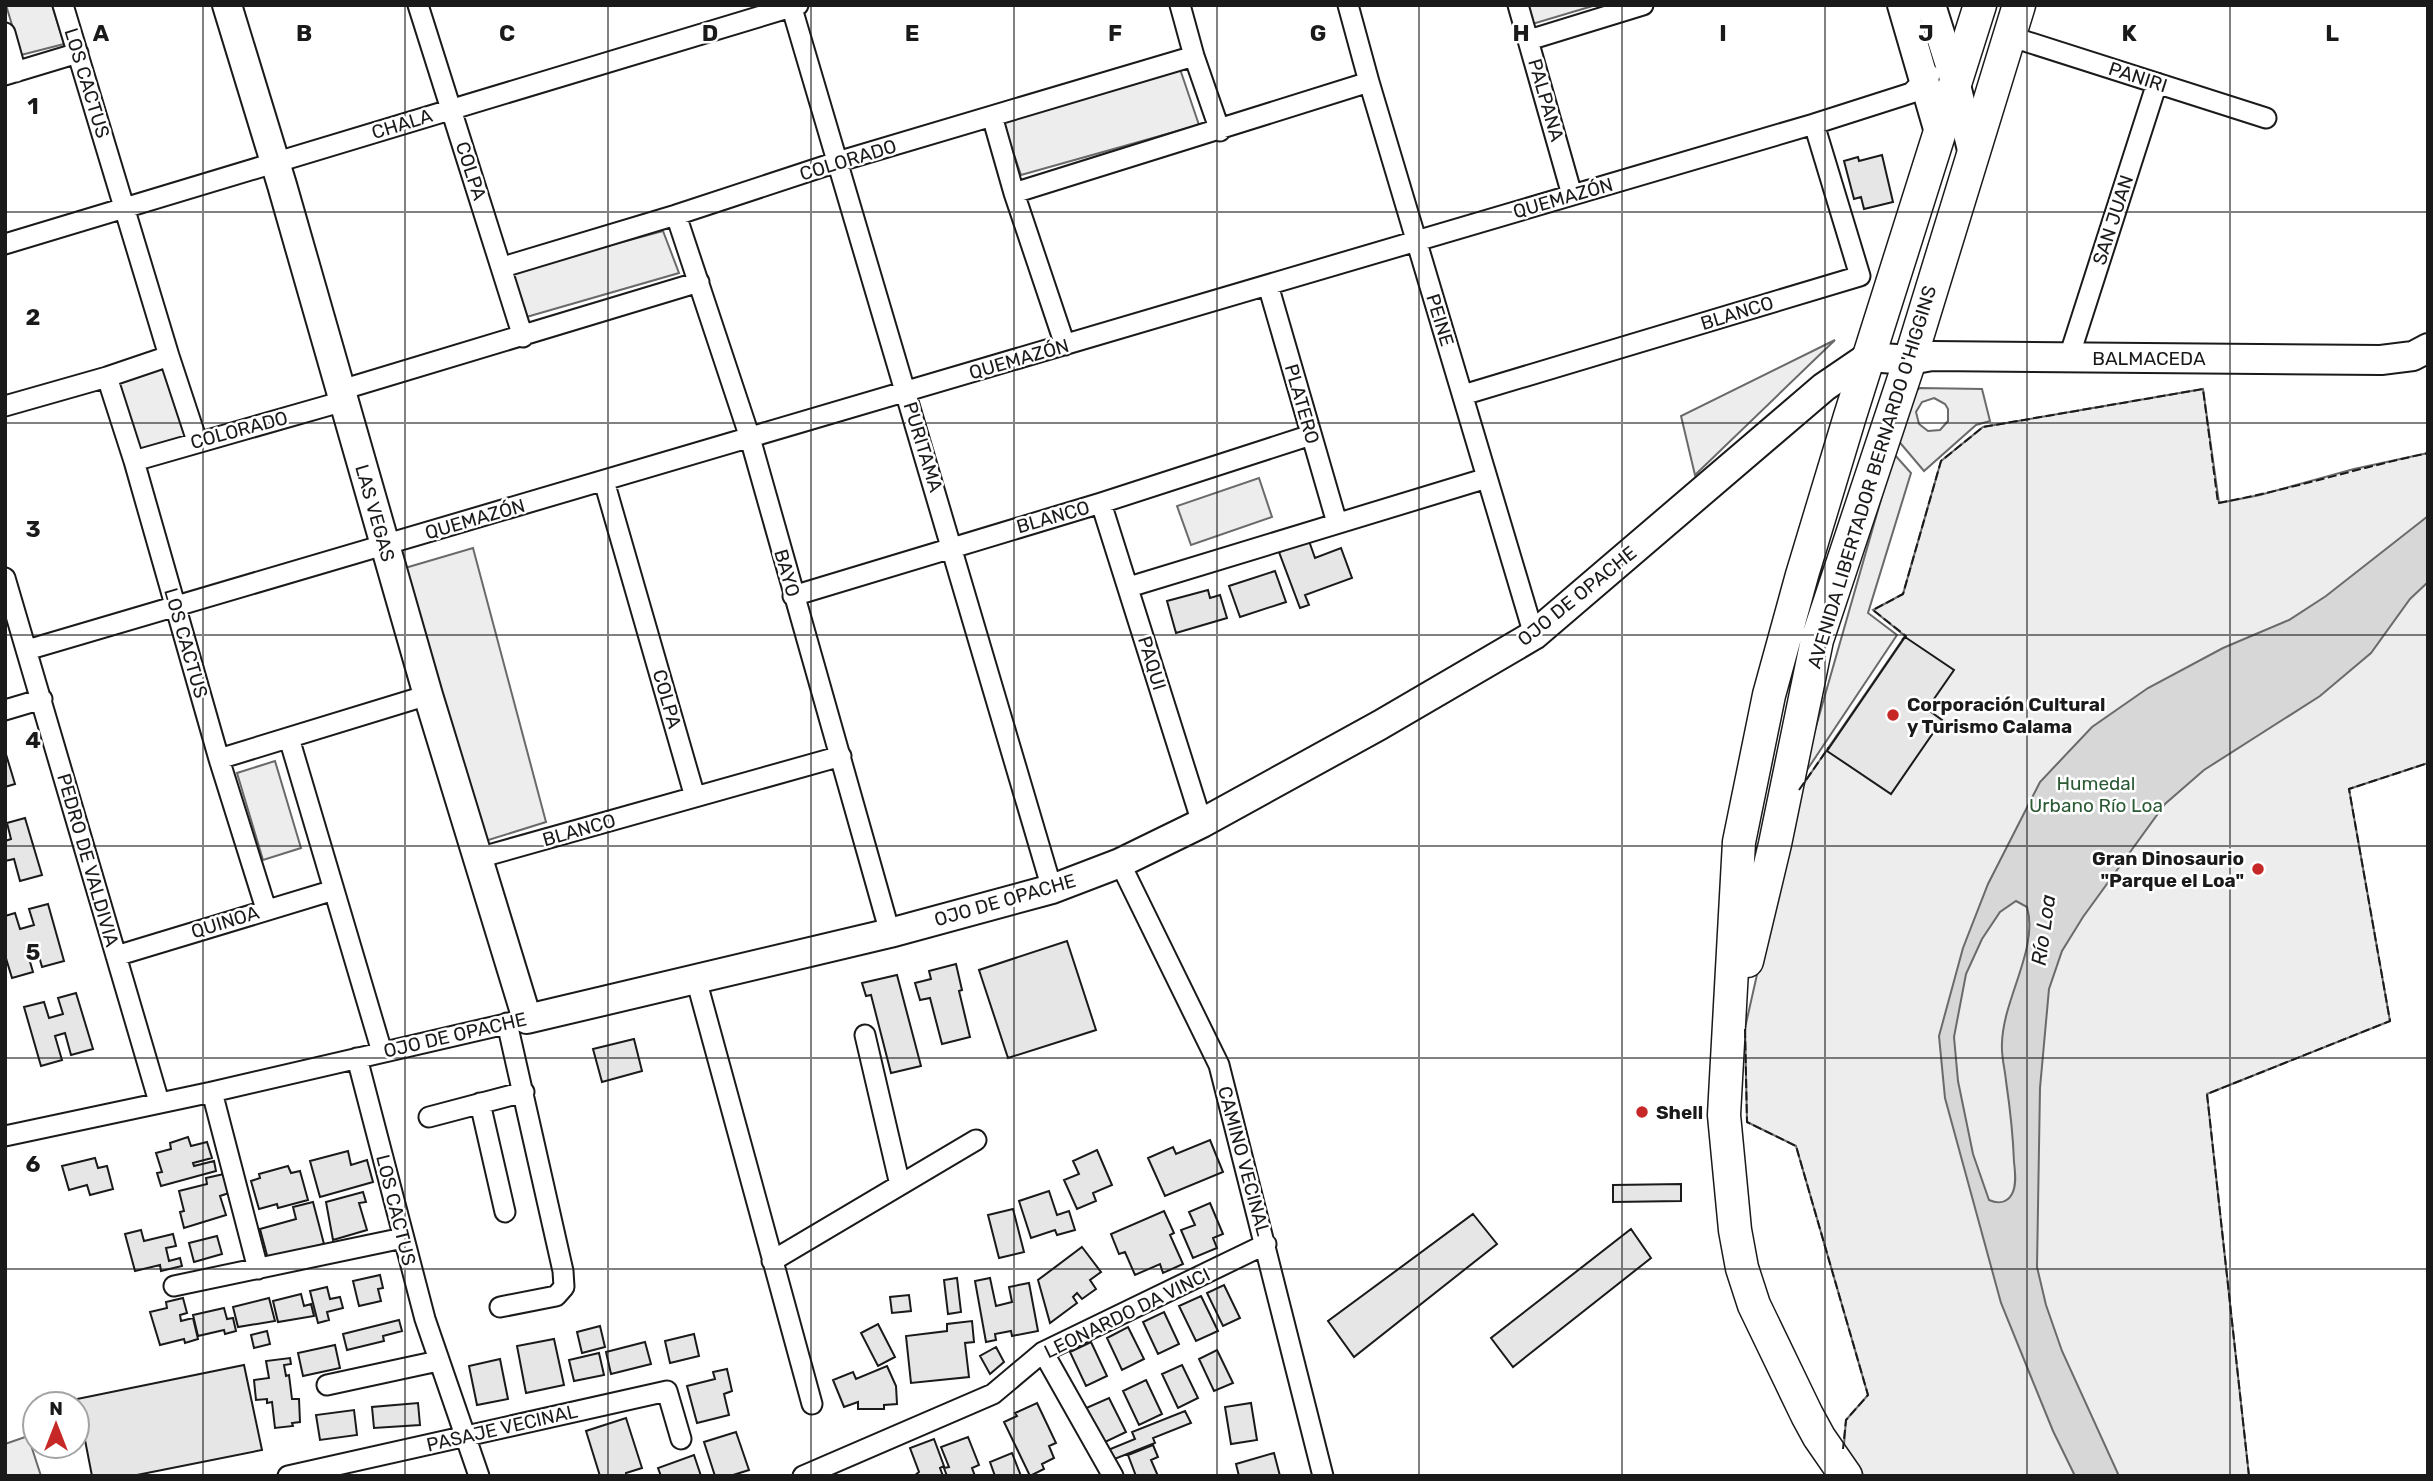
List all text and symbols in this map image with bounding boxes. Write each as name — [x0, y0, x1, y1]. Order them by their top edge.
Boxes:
text: B — [296, 19, 312, 47]
text: C — [499, 19, 515, 47]
text: D — [702, 19, 718, 47]
text: E — [905, 19, 919, 47]
text: F — [1108, 19, 1122, 47]
text: G — [1310, 19, 1326, 47]
text: H — [1512, 19, 1530, 47]
text: I — [1719, 19, 1727, 47]
text: J — [1918, 19, 1934, 47]
text: K — [2121, 19, 2137, 47]
text: L — [2325, 19, 2339, 47]
street label: LOS CACTUS — [59, 25, 115, 141]
street label: PALPANA — [1523, 56, 1569, 144]
street label: PANIRI — [2106, 57, 2170, 97]
text: 1 — [27, 92, 39, 120]
street label: CHALA — [369, 104, 435, 144]
street label: COLORADO — [797, 134, 899, 186]
street label: COLPA — [451, 139, 491, 204]
street label: SAN JUAN — [2088, 172, 2138, 268]
street label: QUEMAZÓN — [1510, 173, 1616, 223]
street label: AVENIDA LIBERTADOR BERNARDO O'HIGGINS — [1803, 283, 1941, 671]
street label: PEINE — [1421, 291, 1459, 349]
street label: BLANCO — [1698, 291, 1776, 335]
text: 2 — [26, 303, 40, 331]
street label: QUEMAZÓN — [966, 334, 1072, 384]
street label: BALMACEDA — [2092, 347, 2206, 370]
street label: PLATERO — [1280, 361, 1324, 447]
street label: PURITAMA — [898, 399, 948, 495]
street label: COLORADO — [188, 406, 290, 454]
street label: LAS VEGAS — [350, 462, 400, 564]
street label: QUEMAZÓN — [422, 494, 528, 544]
street label: BLANCO — [1014, 496, 1092, 538]
text: 3 — [25, 515, 41, 543]
street label: OJO DE OPACHE — [1513, 541, 1641, 651]
street label: BAYO — [769, 547, 805, 599]
street label: LOS CACTUS — [159, 585, 213, 701]
street label: PAQUI — [1133, 633, 1171, 693]
street label: COLPA — [648, 667, 686, 731]
place label: Corporación Cultural y Turismo Calama — [1907, 693, 2105, 738]
marker: Corporación Cultural y Turismo Calama — [1885, 707, 1901, 723]
text: 4 — [25, 726, 41, 754]
street label: PEDRO DE VALDIVIA — [52, 771, 124, 949]
park label: Humedal Urbano Río Loa — [2029, 772, 2163, 817]
street label: BLANCO — [540, 809, 618, 851]
place label: Gran Dinosaurio "Parque el Loa" — [2092, 847, 2244, 892]
marker: Gran Dinosaurio "Parque el Loa" — [2250, 861, 2266, 877]
street label: OJO DE OPACHE — [932, 869, 1078, 931]
water label: Río Loa — [2026, 893, 2060, 967]
street label: QUINOA — [188, 901, 262, 943]
text: 5 — [26, 938, 41, 966]
street label: OJO DE OPACHE — [381, 1007, 529, 1063]
street label: CAMINO VECINAL — [1213, 1084, 1275, 1239]
place label: Shell — [1656, 1101, 1703, 1124]
marker: Shell — [1634, 1104, 1650, 1120]
text: 6 — [26, 1150, 41, 1178]
street label: LOS CACTUS — [371, 1152, 421, 1268]
street label: LEONARDO DA VINCI — [1040, 1263, 1214, 1363]
north arrow — [21, 1390, 91, 1460]
text: N — [49, 1397, 63, 1420]
street label: PASAJE VECINAL — [424, 1399, 580, 1457]

